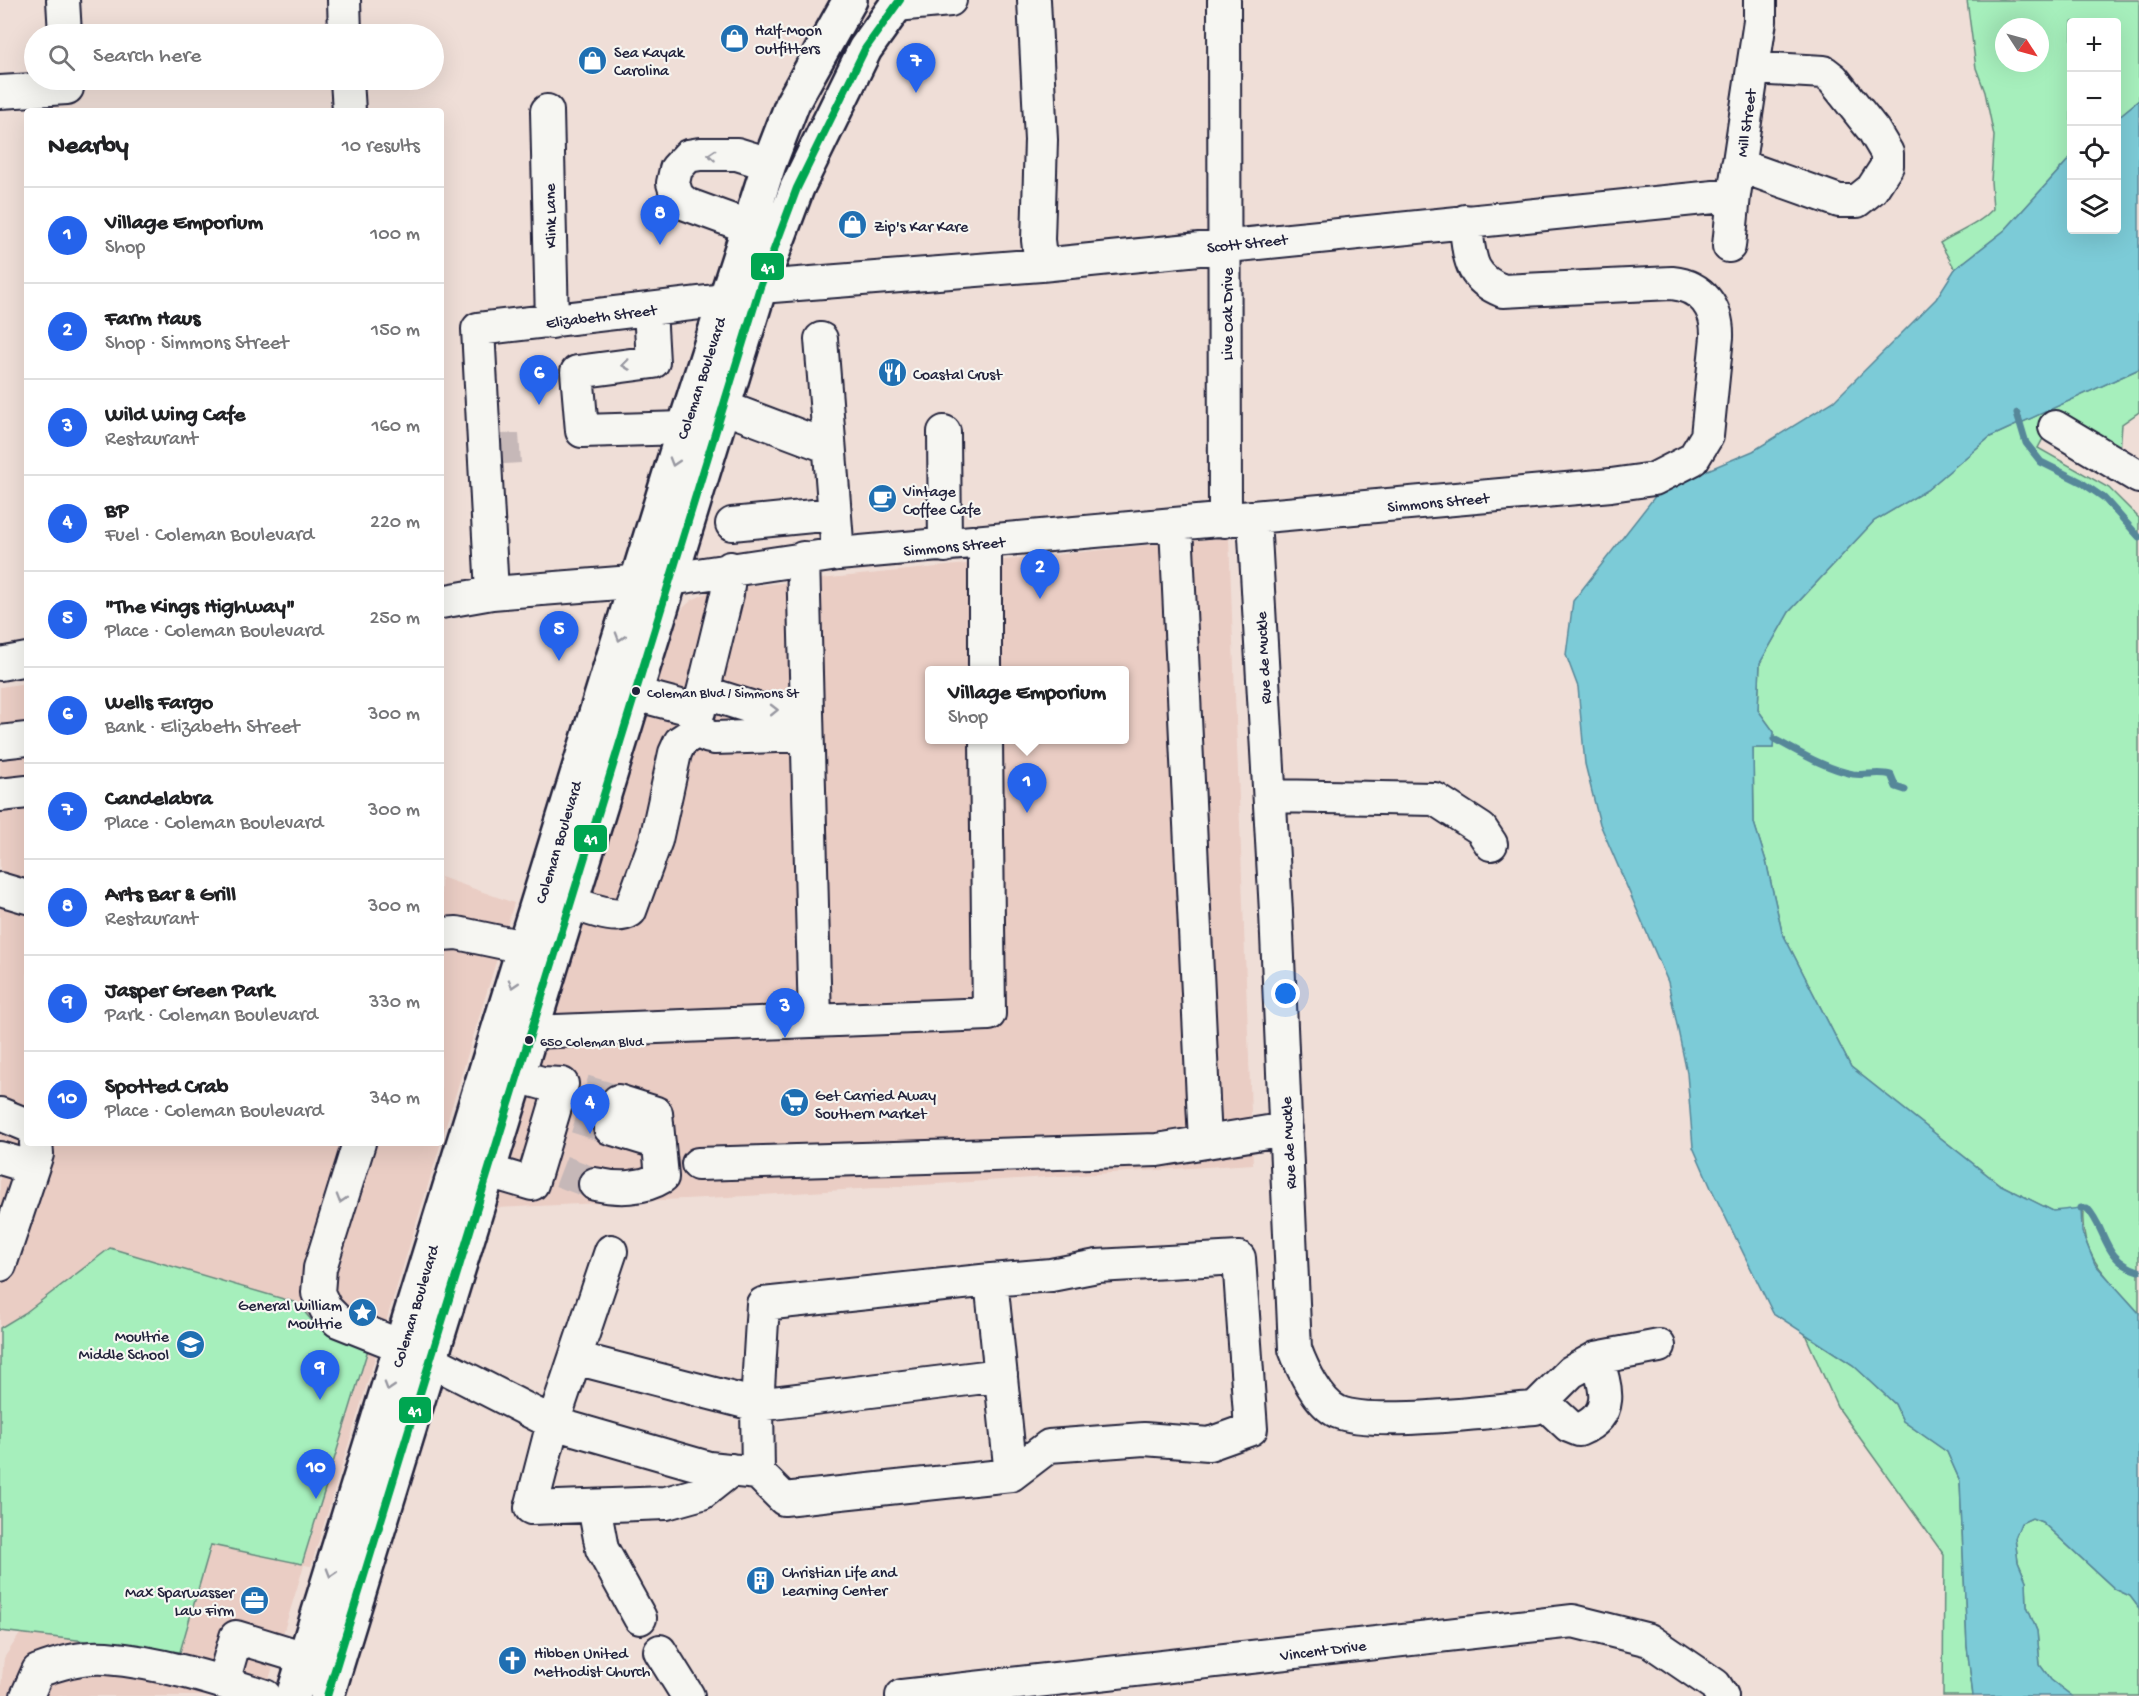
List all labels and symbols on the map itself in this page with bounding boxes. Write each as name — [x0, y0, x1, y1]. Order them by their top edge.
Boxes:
north arrow — [1995, 18, 2049, 72]
shop icon: Half-Moon Outfitters — [718, 22, 750, 54]
place label: Half-Moon Outfitters — [755, 23, 822, 60]
shop icon: Sea Kayak Carolina — [577, 44, 609, 76]
pin: 7 — [896, 44, 936, 93]
place label: Sea Kayak Carolina — [614, 45, 686, 82]
street label: Mill Street — [1734, 87, 1763, 159]
one-way arrow — [707, 148, 716, 161]
street label: Klink Lane — [542, 183, 563, 249]
pin: 8 — [640, 196, 680, 245]
shop icon: Zip's Kar Kare — [837, 209, 869, 241]
place label: Zip's Kar Kare — [874, 219, 969, 238]
street label: Scott Street — [1206, 232, 1290, 259]
line badge: 41 — [750, 252, 785, 281]
text: 41 — [760, 261, 775, 280]
street label: Live Oak Drive — [1220, 267, 1239, 360]
street label: Elizabeth Street — [545, 302, 659, 335]
street label: Coleman Boulevard — [675, 314, 733, 442]
pin: 6 — [520, 356, 558, 405]
restaurant icon: Coastal Crust — [876, 357, 908, 389]
one-way arrow — [622, 359, 631, 371]
place label: Coastal Crust — [913, 367, 1003, 386]
one-way arrow — [668, 457, 681, 467]
cafe icon: Vintage Coffee Cafe — [866, 483, 898, 515]
place label: Vintage Coffee Cafe — [902, 484, 982, 521]
street label: Simmons Street — [1387, 490, 1491, 518]
street label: Simmons Street — [903, 534, 1007, 562]
pin: 2 — [1020, 550, 1060, 599]
street label: Rue de Muckle — [1254, 610, 1277, 704]
pin: 5 — [540, 612, 578, 661]
one-way arrow — [615, 631, 627, 642]
marker: Coleman Blvd / Simmons St — [630, 685, 642, 697]
place label: Coleman Blvd / Simmons St — [647, 686, 800, 703]
one-way arrow — [770, 704, 779, 716]
pin: 1 — [1008, 764, 1046, 813]
street label: Coleman Boulevard — [533, 778, 588, 907]
line badge: 41 — [573, 824, 608, 853]
text: 41 — [583, 832, 598, 851]
one-way arrow — [508, 978, 520, 989]
your location — [1271, 979, 1300, 1008]
pin: 3 — [766, 988, 804, 1038]
marker: 650 Coleman Blvd — [523, 1034, 535, 1046]
place label: 650 Coleman Blvd — [540, 1035, 645, 1052]
pin: 4 — [570, 1084, 610, 1134]
supermarket icon: Get Carried Away Southern Market — [778, 1087, 810, 1119]
place label: Get Carried Away Southern Market — [815, 1088, 936, 1125]
street label: Rue de Muckle — [1279, 1095, 1302, 1189]
one-way arrow — [336, 1193, 349, 1204]
street label: Coleman Boulevard — [390, 1242, 445, 1371]
place icon: General William Moultrie — [347, 1297, 379, 1329]
place label: General William Moultrie — [238, 1298, 343, 1335]
school or university icon: Moultrie Middle School — [174, 1328, 206, 1360]
place label: Moultrie Middle School — [79, 1329, 170, 1366]
pin: 9 — [300, 1350, 340, 1400]
one-way arrow — [384, 1381, 396, 1392]
line badge: 41 — [398, 1396, 432, 1424]
text: 41 — [407, 1404, 422, 1423]
pin: 10 — [296, 1450, 336, 1499]
building icon: Christian Life and Learning Center — [745, 1564, 777, 1596]
place label: Christian Life and Learning Center — [782, 1565, 898, 1602]
one-way arrow — [326, 1567, 338, 1578]
office icon: Max Sparwasser Law Firm — [239, 1584, 271, 1616]
place label: Max Sparwasser Law Firm — [125, 1585, 235, 1622]
street label: Vincent Drive — [1278, 1638, 1368, 1667]
church icon: Hibben United Methodist Church — [497, 1645, 529, 1677]
place label: Hibben United Methodist Church — [534, 1646, 651, 1683]

